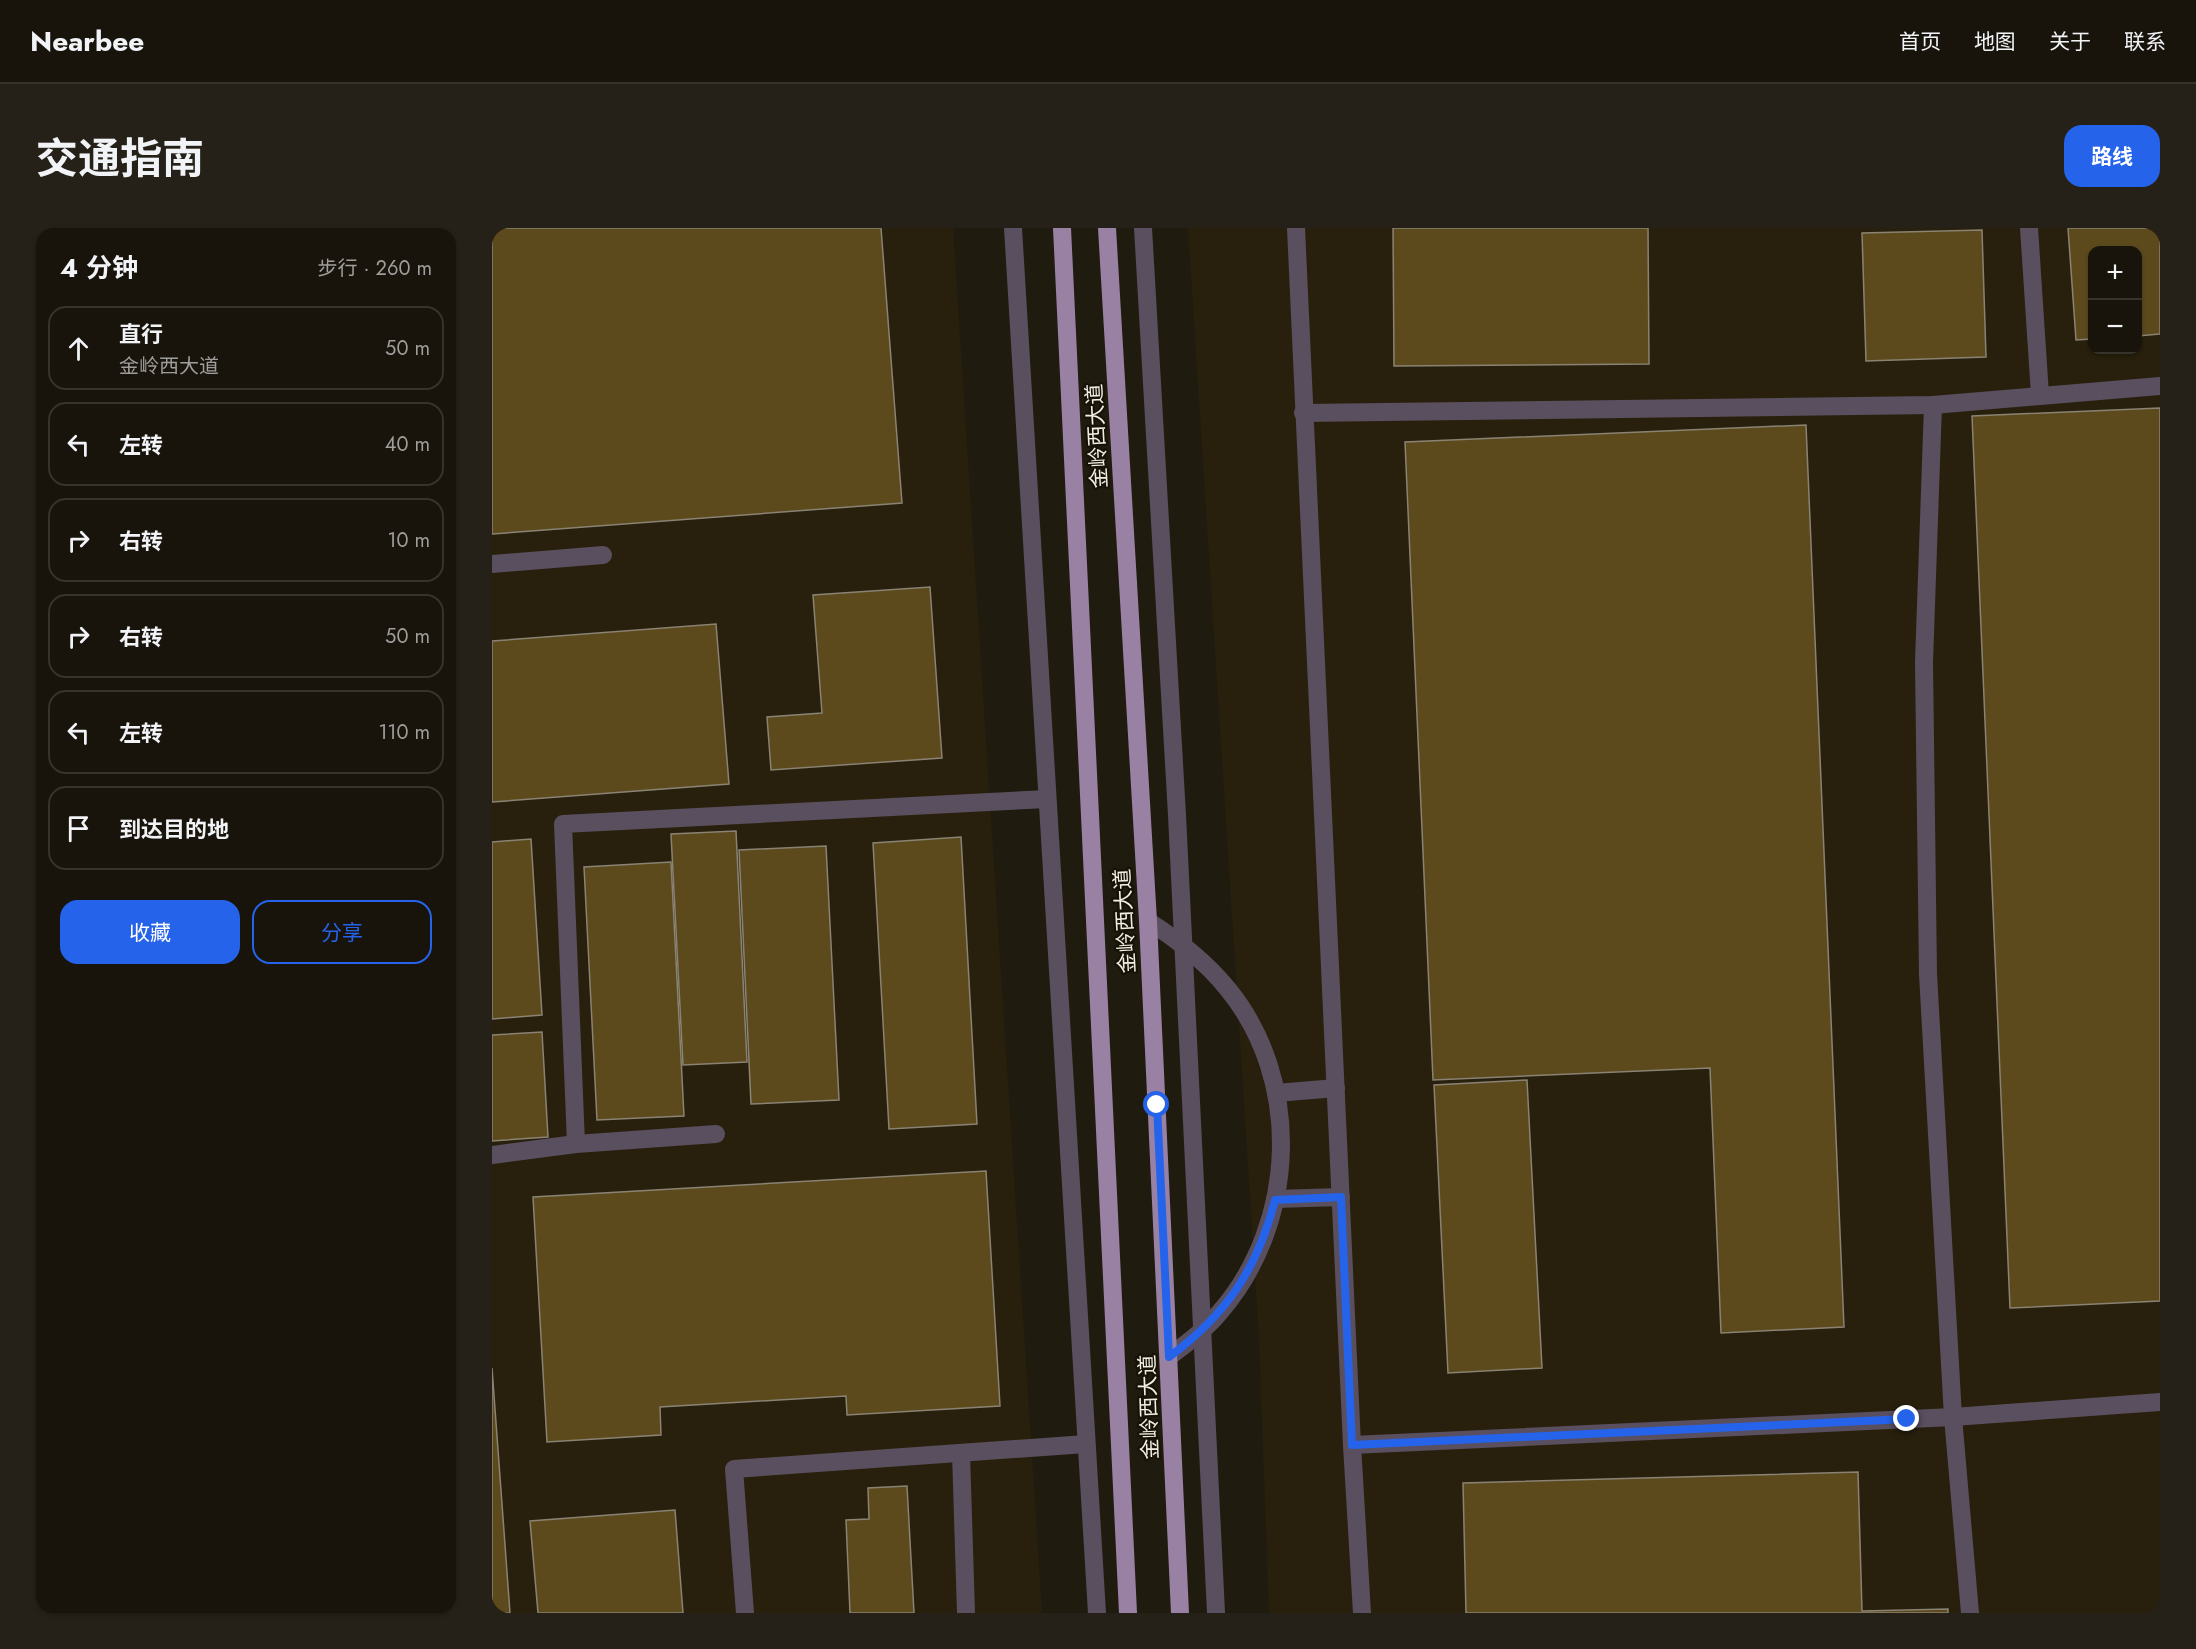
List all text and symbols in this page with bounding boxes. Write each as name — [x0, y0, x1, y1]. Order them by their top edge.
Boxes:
text: Nearbee — [30, 21, 144, 62]
text: 首页 — [1899, 27, 1941, 57]
text: 地图 — [1974, 27, 2016, 57]
text: 关于 — [2049, 27, 2091, 57]
text: 联系 — [2124, 27, 2166, 57]
button: 路线 — [2064, 125, 2160, 187]
text: 交通指南 — [36, 128, 204, 189]
map controls — [2088, 246, 2142, 354]
button: + — [2088, 246, 2142, 300]
text: 4 分钟 — [60, 249, 138, 287]
text: 步行 · 260 m — [318, 254, 432, 283]
button: − — [2088, 300, 2142, 354]
text: 直行 — [119, 318, 163, 350]
icon: ahead — [62, 332, 95, 365]
text: 50 m — [385, 334, 430, 363]
text: 金岭西大道 — [119, 352, 219, 381]
street label: 金岭西大道 — [1079, 383, 1115, 489]
icon: left — [62, 428, 95, 461]
text: 左转 — [119, 429, 163, 461]
text: 40 m — [385, 430, 430, 459]
icon: right — [62, 524, 95, 557]
text: 右转 — [119, 525, 163, 557]
text: 10 m — [387, 526, 430, 555]
icon: right — [62, 620, 95, 653]
text: 右转 — [119, 621, 163, 653]
text: 50 m — [385, 622, 430, 651]
icon: left — [62, 716, 95, 749]
text: 左转 — [119, 717, 163, 749]
text: 110 m — [378, 718, 430, 747]
icon: arrive — [62, 812, 95, 845]
text: 到达目的地 — [119, 813, 229, 845]
street label: 金岭西大道 — [1107, 868, 1143, 974]
button: 收藏 — [60, 900, 240, 964]
button: 分享 — [252, 900, 432, 964]
route start — [1143, 1091, 1169, 1117]
street label: 金岭西大道 — [1132, 1354, 1166, 1460]
route end — [1893, 1405, 1919, 1431]

